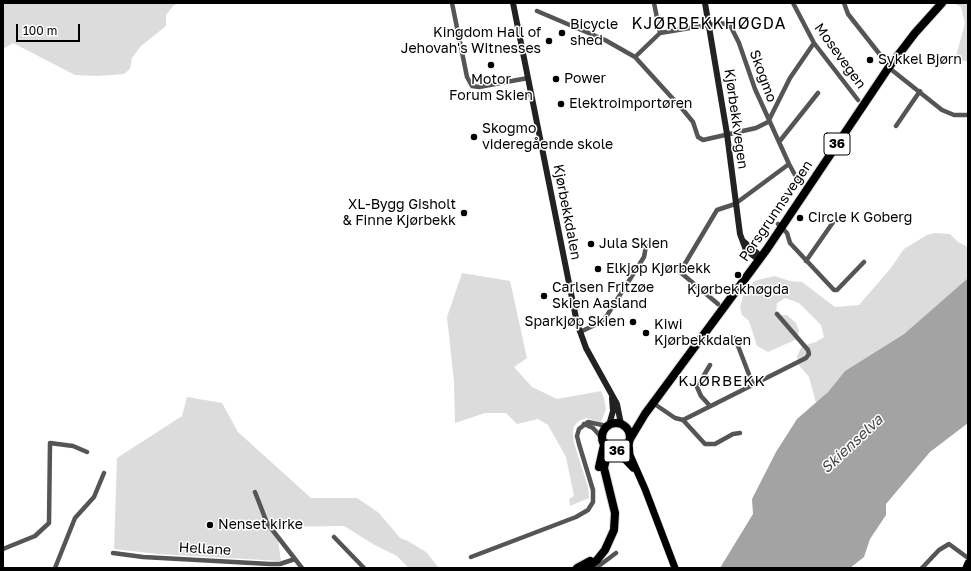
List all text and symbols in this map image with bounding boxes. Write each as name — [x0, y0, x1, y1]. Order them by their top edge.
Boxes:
district label: KJØRBEKKHØGDA — [632, 14, 786, 34]
scale bar — [18, 16, 82, 42]
place label: Bicycle shed — [570, 17, 618, 50]
street label: Mosevegen — [811, 20, 869, 92]
text: 100 m — [23, 23, 57, 38]
place label: Kingdom Hall of Jehovah's Witnesses — [401, 25, 541, 58]
marker: Bicycle shed — [557, 28, 567, 38]
marker: Kingdom Hall of Jehovah's Witnesses — [544, 36, 554, 46]
street label: Skogmo — [746, 48, 780, 104]
place label: Sykkel Bjørn — [878, 52, 962, 68]
marker: Sykkel Bjørn — [865, 55, 875, 65]
marker: Motor Forum Skien — [486, 60, 496, 70]
street label: Kjørbekkvegen — [721, 68, 751, 170]
place label: Power — [564, 71, 606, 87]
place label: Motor Forum Skien — [449, 72, 533, 104]
marker: Power — [551, 74, 561, 84]
place label: Elektroimportøren — [569, 96, 692, 112]
marker: Elektroimportøren — [556, 99, 566, 109]
place label: Skogmo videregående skole — [482, 121, 613, 154]
marker: Skogmo videregående skole — [469, 132, 479, 142]
road number: 36 — [824, 133, 850, 155]
street label: Porsgrunnsvegen — [736, 157, 816, 265]
street label: Kjørbekkdalen — [549, 163, 585, 261]
place label: XL-Bygg Gisholt & Finne Kjørbekk — [342, 197, 456, 230]
marker: XL-Bygg Gisholt & Finne Kjørbekk — [459, 208, 469, 218]
place label: Circle K Goberg — [808, 210, 912, 226]
marker: Circle K Goberg — [795, 213, 805, 223]
place label: Jula Skien — [599, 236, 668, 252]
marker: Jula Skien — [586, 239, 596, 249]
place label: Elkjøp Kjørbekk — [606, 261, 711, 277]
marker: Elkjøp Kjørbekk — [593, 264, 603, 274]
marker: Kjørbekkhøgda — [733, 270, 743, 280]
place label: Carlsen Fritzøe Skien Aasland — [552, 280, 654, 312]
place label: Kjørbekkhøgda — [687, 282, 789, 298]
marker: Carlsen Fritzøe Skien Aasland — [539, 291, 549, 301]
place label: Sparkjøp Skien — [525, 314, 625, 330]
marker: Sparkjøp Skien — [628, 317, 638, 327]
place label: Kiwi Kjørbekkdalen — [654, 317, 751, 350]
marker: Kiwi Kjørbekkdalen — [641, 328, 651, 338]
district label: KJØRBEKK — [678, 372, 766, 390]
water label: Skienselva — [817, 411, 887, 477]
road number: 36 — [604, 440, 630, 462]
place label: Nenset kirke — [218, 517, 303, 533]
marker: Nenset kirke — [205, 520, 215, 530]
street label: Hellane — [178, 539, 232, 559]

